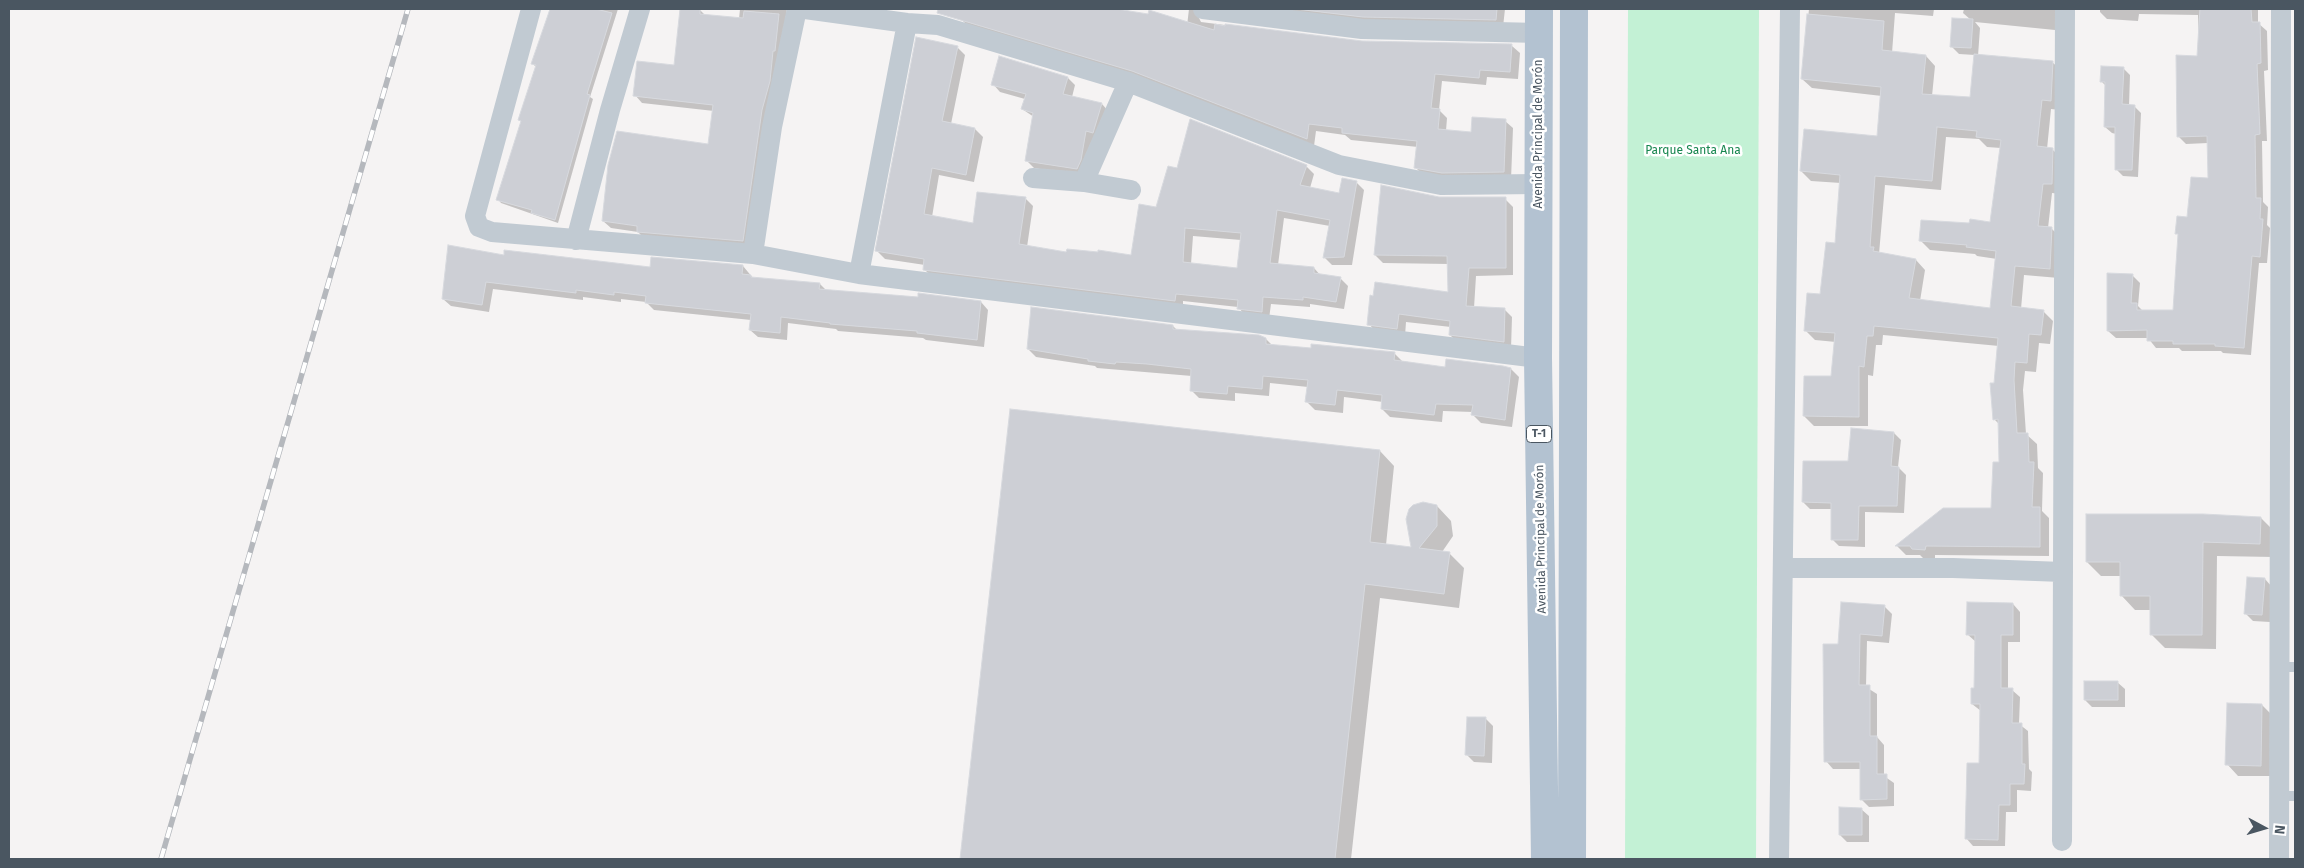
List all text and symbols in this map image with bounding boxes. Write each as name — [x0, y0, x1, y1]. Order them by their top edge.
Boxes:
street label: Avenida Principal de Morón — [1532, 59, 1546, 209]
park label: Parque Santa Ana — [1645, 144, 1741, 158]
road number: T-1 — [1526, 426, 1552, 442]
street label: Avenida Principal de Morón — [1532, 464, 1550, 614]
north arrow — [2239, 803, 2289, 853]
text: N — [2270, 824, 2288, 835]

